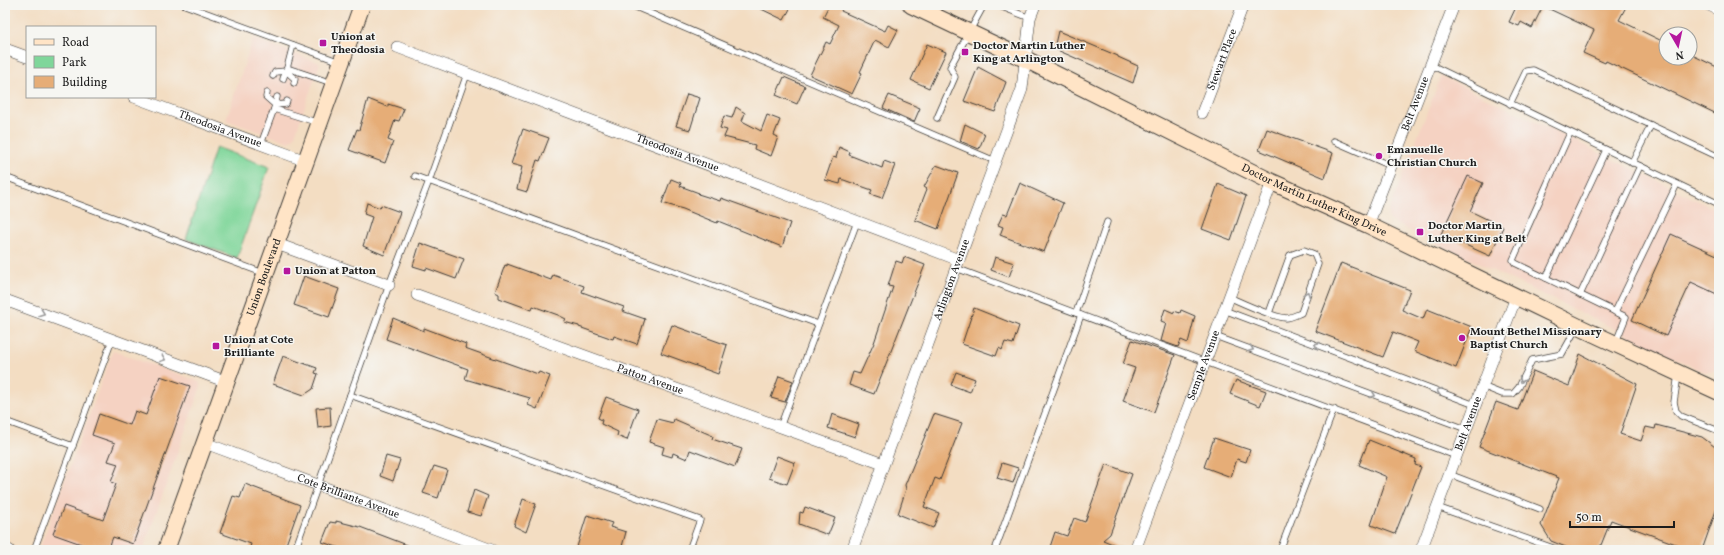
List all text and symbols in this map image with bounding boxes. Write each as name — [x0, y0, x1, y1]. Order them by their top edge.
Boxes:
legend — [26, 26, 156, 98]
north arrow — [1658, 26, 1698, 66]
street label: Stewart Place — [1204, 27, 1241, 93]
place label: Union at Theodosia — [331, 30, 385, 58]
text: Road — [62, 35, 89, 51]
marker: Union at Theodosia — [318, 38, 328, 48]
place label: Doctor Martin Luther King at Arlington — [973, 39, 1086, 67]
text: N — [1674, 46, 1684, 62]
marker: Doctor Martin Luther King at Arlington — [960, 47, 970, 57]
text: Park — [62, 55, 87, 71]
street label: Belt Avenue — [1398, 74, 1433, 133]
text: Building — [62, 75, 107, 91]
street label: Theodosia Avenue — [177, 107, 264, 151]
street label: Theodosia Avenue — [634, 131, 721, 176]
place label: Emanuelle Christian Church — [1387, 143, 1477, 171]
marker: Emanuelle Christian Church — [1374, 151, 1384, 161]
street label: Doctor Martin Luther King Drive — [1239, 160, 1389, 240]
place label: Doctor Martin Luther King at Belt — [1428, 219, 1526, 247]
marker: Doctor Martin Luther King at Belt — [1415, 227, 1425, 237]
street label: Union Boulevard — [243, 236, 285, 318]
street label: Arlington Avenue — [930, 237, 973, 323]
place label: Union at Patton — [295, 264, 376, 279]
marker: Union at Patton — [282, 266, 292, 276]
one-way arrow — [1303, 291, 1311, 298]
one-way arrow — [38, 309, 45, 317]
place label: Mount Bethel Missionary Baptist Church — [1470, 325, 1603, 353]
street label: Semple Avenue — [1184, 328, 1224, 403]
place label: Union at Cote Brilliante — [224, 333, 294, 361]
marker: Mount Bethel Missionary Baptist Church — [1457, 333, 1467, 343]
marker: Union at Cote Brilliante — [211, 341, 221, 351]
one-way arrow — [1313, 342, 1320, 350]
one-way arrow — [1248, 345, 1255, 353]
one-way arrow — [160, 354, 167, 362]
street label: Patton Avenue — [615, 361, 686, 399]
one-way arrow — [1519, 376, 1527, 384]
one-way arrow — [1435, 388, 1442, 396]
one-way arrow — [1370, 390, 1377, 398]
street label: Belt Avenue — [1451, 394, 1486, 453]
street label: Cote Brilliante Avenue — [295, 471, 402, 522]
scale bar — [1570, 503, 1674, 529]
text: 50 m — [1576, 510, 1602, 526]

